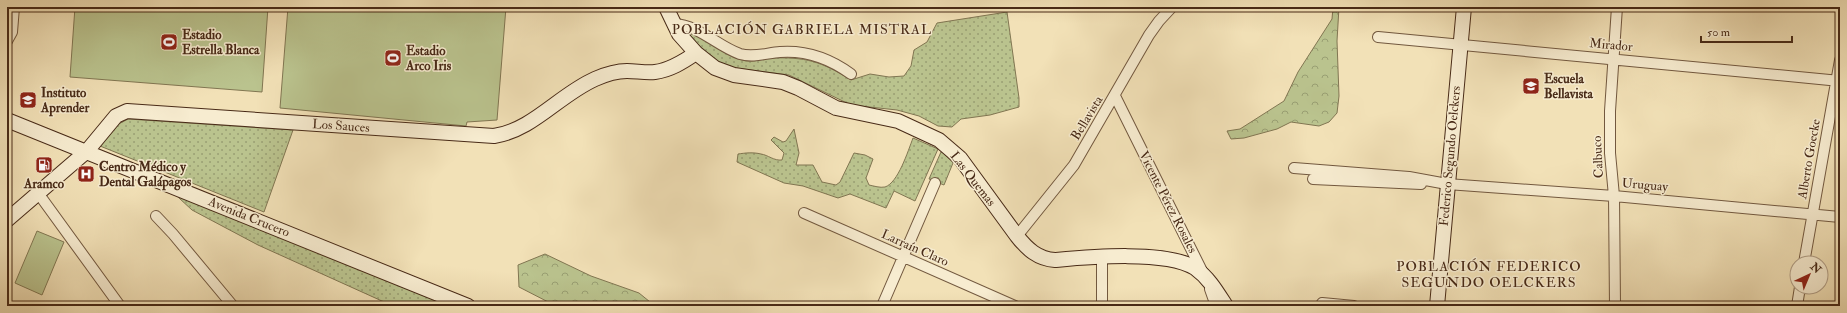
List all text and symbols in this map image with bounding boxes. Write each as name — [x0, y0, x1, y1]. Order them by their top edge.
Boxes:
scale bar — [1701, 18, 1792, 44]
district label: POBLACIÓN GABRIELA MISTRAL — [672, 21, 932, 38]
text: 50 m — [1707, 25, 1731, 40]
place label: Estadio Estrella Blanca — [182, 27, 260, 58]
sports icon: Estadio Estrella Blanca — [159, 32, 179, 52]
street label: Mirador — [1589, 35, 1634, 55]
place label: Estadio Arco Iris — [405, 43, 452, 74]
sports icon: Estadio Arco Iris — [383, 48, 403, 68]
place label: Escuela Bellavista — [1544, 71, 1593, 102]
school or university icon: Escuela Bellavista — [1521, 76, 1541, 96]
place label: Instituto Aprender — [40, 85, 91, 117]
street label: Federico Segundo Oelckers — [1436, 85, 1464, 227]
school or university icon: Instituto Aprender — [18, 90, 38, 110]
street label: Bellavista — [1068, 92, 1107, 143]
street label: Los Sauces — [312, 116, 371, 136]
street label: Alberto Goecke — [1794, 117, 1824, 201]
street label: Calbuco — [1589, 135, 1607, 179]
street label: Las Quemas — [947, 148, 1000, 210]
street label: Vicente Pérez Rosales — [1135, 148, 1201, 256]
fuel station icon: Aramco — [34, 155, 54, 175]
place label: Centro Médico y Dental Galápagos — [99, 159, 192, 191]
hospital icon: Centro Médico y Dental Galápagos — [76, 164, 96, 184]
street label: Uruguay — [1621, 175, 1669, 196]
place label: Aramco — [23, 176, 65, 192]
street label: Avenida Crucero — [205, 193, 292, 241]
street label: Larraín Claro — [879, 226, 951, 270]
north arrow — [1789, 255, 1829, 295]
district label: POBLACIÓN FEDERICO SEGUNDO OELCKERS — [1396, 258, 1582, 291]
text: N — [1807, 259, 1824, 277]

